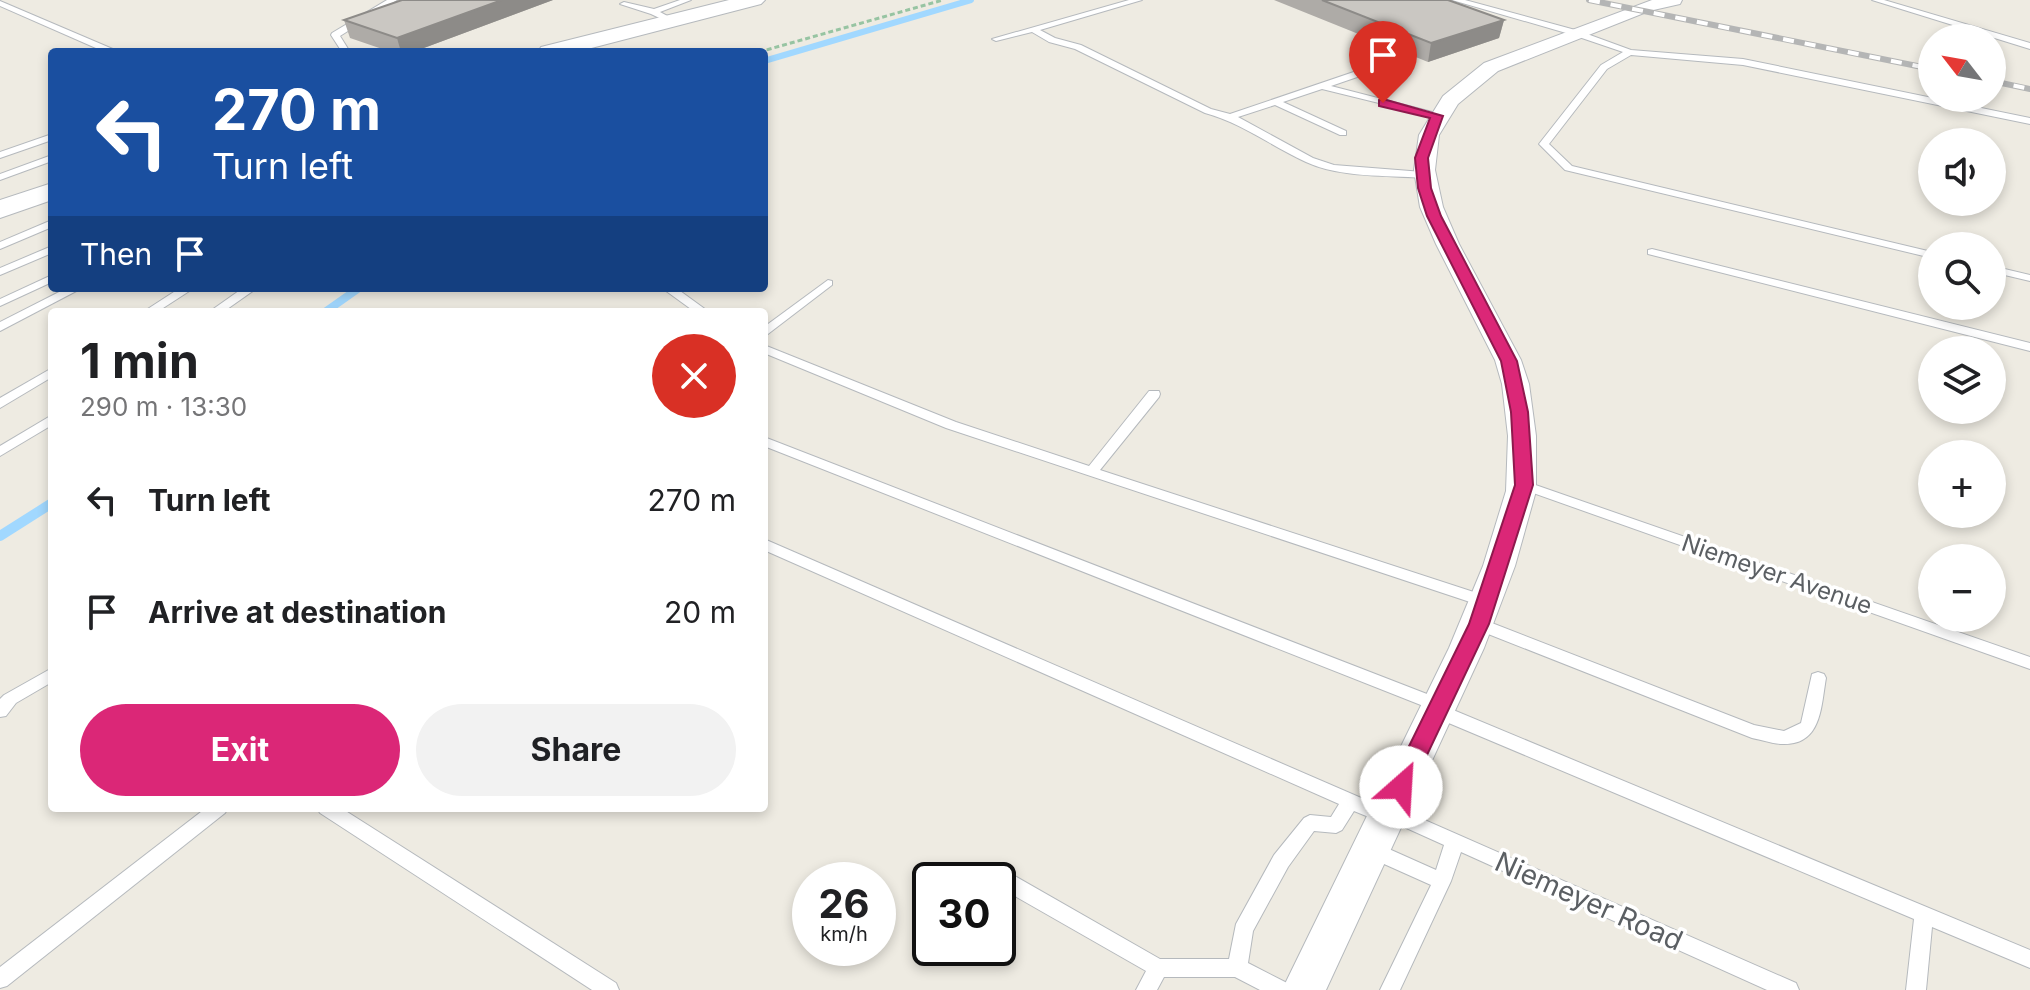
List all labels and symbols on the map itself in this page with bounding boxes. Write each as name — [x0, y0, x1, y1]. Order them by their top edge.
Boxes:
pin — [1349, 21, 1417, 103]
north arrow — [1918, 24, 2006, 112]
street label: Niemeyer Avenue — [1678, 528, 1876, 620]
position arrow — [1359, 745, 1443, 829]
street label: Niemeyer Road — [1490, 844, 1688, 958]
speed limit sign: 30 — [912, 862, 1016, 966]

